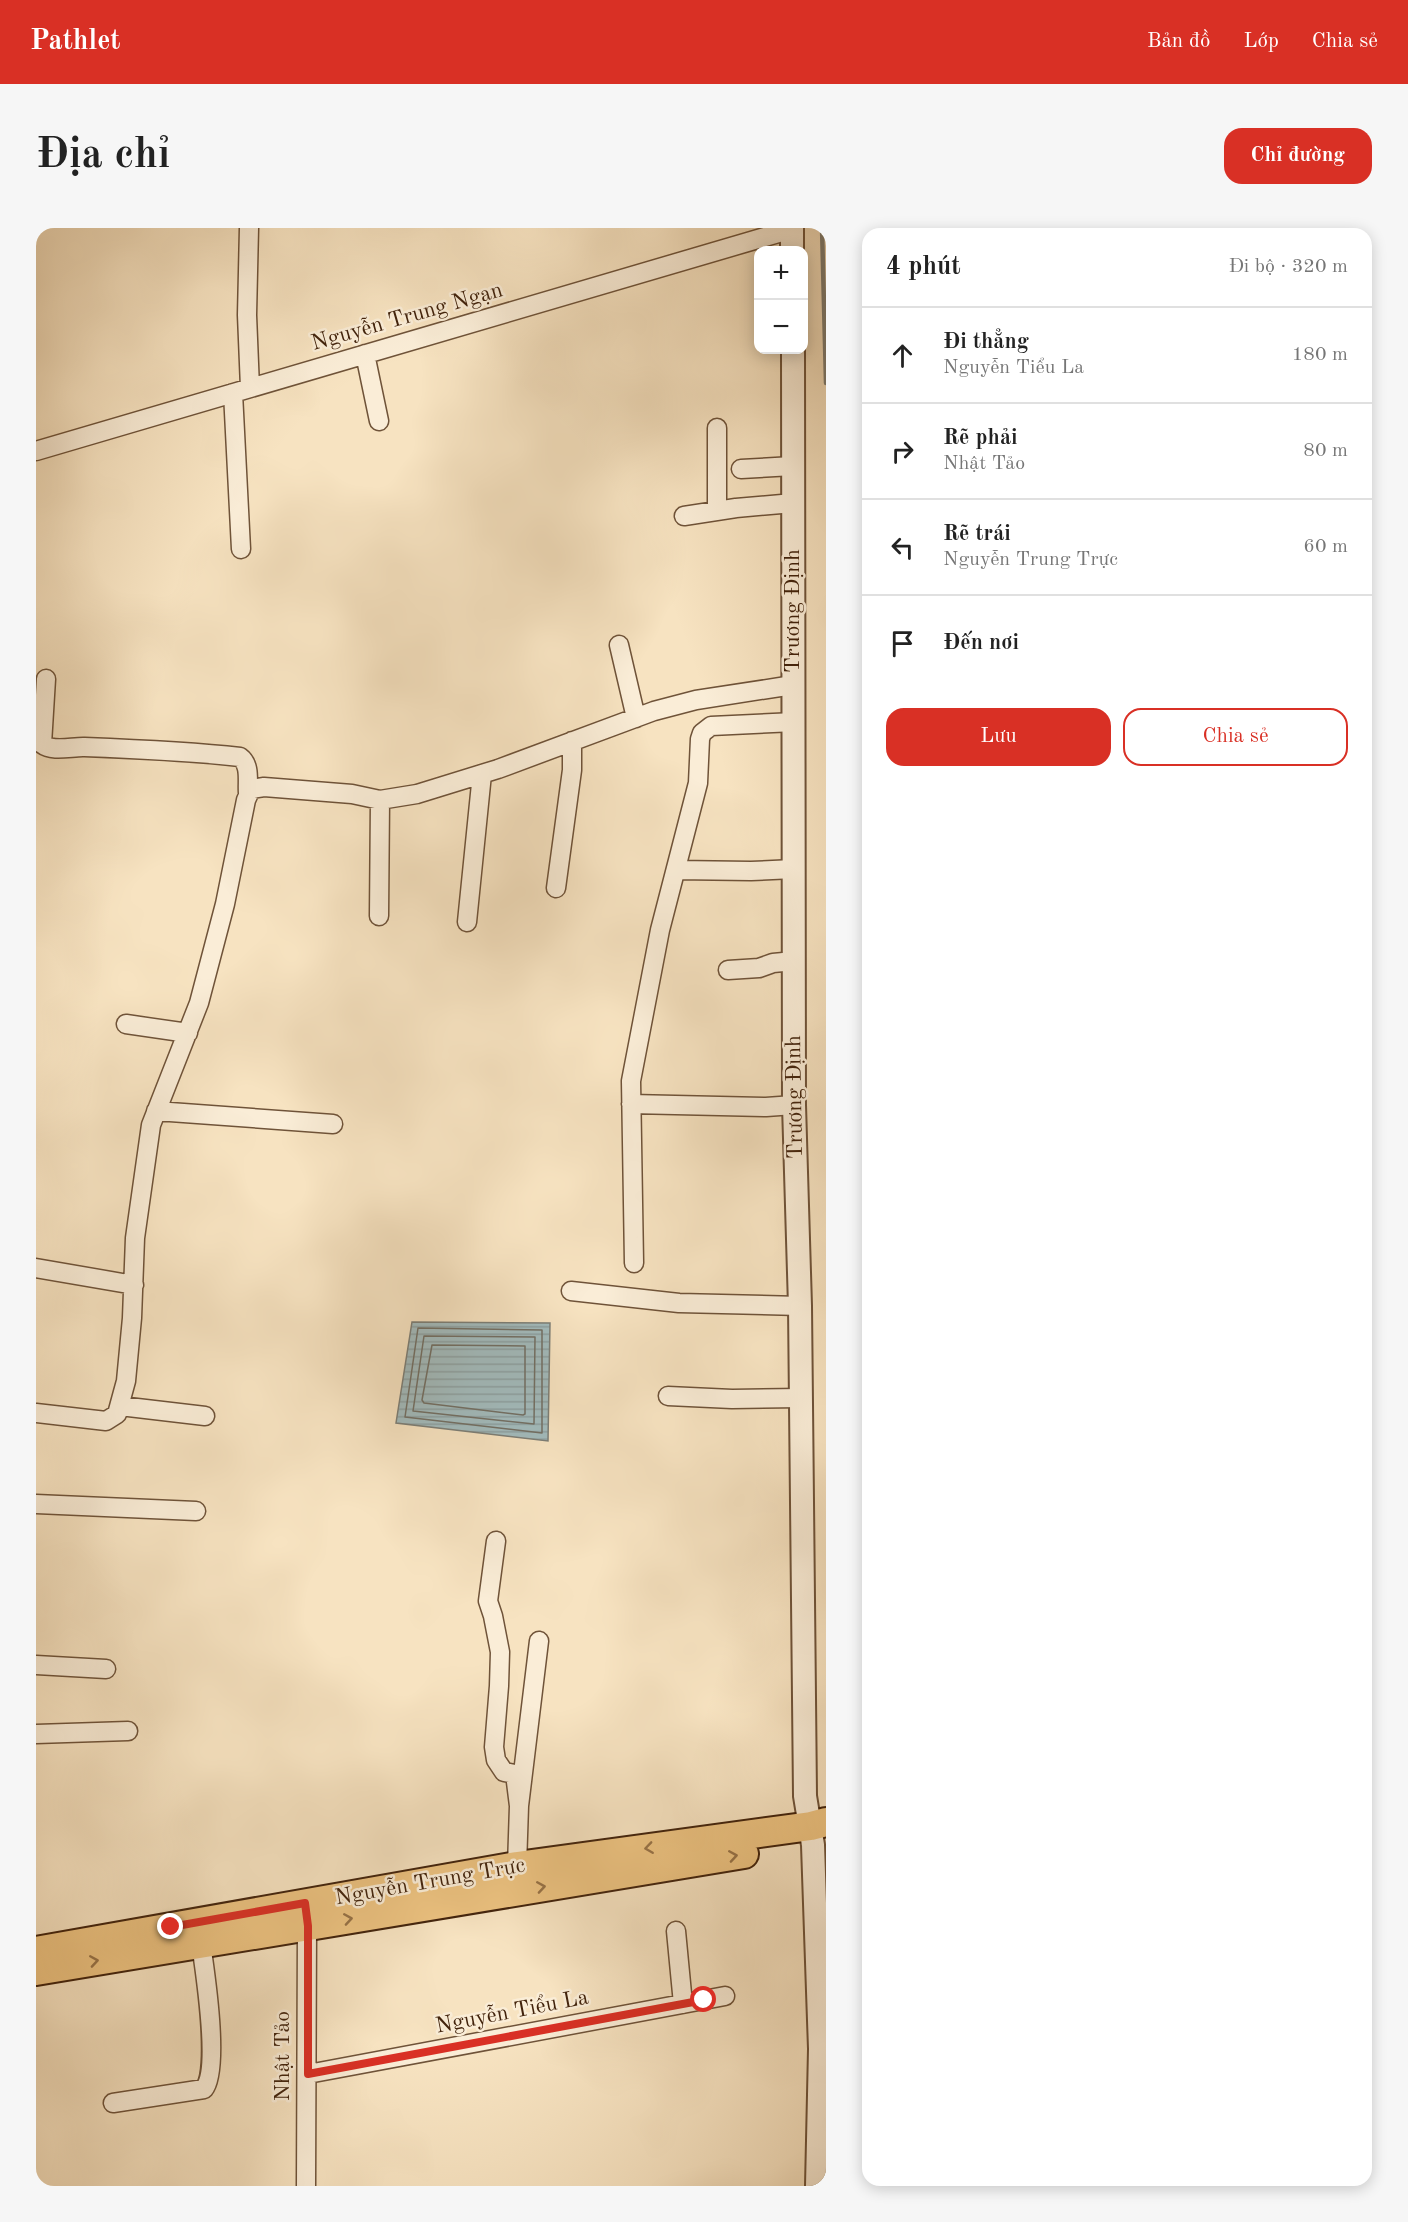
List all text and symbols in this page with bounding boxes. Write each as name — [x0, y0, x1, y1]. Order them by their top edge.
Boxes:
text: Pathlet — [30, 28, 121, 56]
text: Bản đồ — [1147, 31, 1210, 52]
text: Lớp — [1243, 31, 1279, 52]
text: Chia sẻ — [1312, 31, 1378, 52]
button: Chỉ đường — [1224, 128, 1372, 184]
text: Địa chỉ — [36, 135, 170, 177]
map controls — [754, 246, 808, 354]
button: + — [754, 246, 808, 300]
text: 4 phút — [886, 254, 961, 280]
text: Đi bộ · 320 m — [1228, 257, 1348, 277]
street label: Nguyễn Trung Ngạn — [309, 278, 505, 355]
button: − — [754, 300, 808, 354]
text: Đi thẳng — [943, 331, 1029, 353]
icon: ahead — [886, 339, 919, 372]
text: 180 m — [1292, 345, 1348, 365]
text: Nguyễn Tiểu La — [943, 358, 1084, 378]
text: Rẽ phải — [943, 427, 1018, 449]
icon: right — [886, 435, 919, 468]
text: 80 m — [1303, 441, 1348, 461]
text: Nhật Tảo — [943, 454, 1025, 474]
text: Rẽ trái — [943, 523, 1011, 545]
icon: left — [886, 531, 919, 564]
text: 60 m — [1303, 537, 1348, 557]
street label: Trương Định — [782, 549, 804, 673]
text: Nguyễn Trung Trực — [943, 550, 1118, 570]
icon: arrive — [886, 627, 919, 660]
text: Đến nơi — [943, 632, 1019, 654]
button: Lưu — [886, 708, 1111, 766]
button: Chia sẻ — [1123, 708, 1348, 766]
street label: Trương Định — [783, 1035, 807, 1159]
one-way arrow — [644, 1842, 654, 1854]
one-way arrow — [728, 1850, 738, 1863]
street label: Nguyễn Trung Trực — [333, 1853, 527, 1910]
one-way arrow — [536, 1882, 545, 1894]
route end — [157, 1913, 183, 1939]
one-way arrow — [343, 1913, 353, 1926]
one-way arrow — [89, 1956, 98, 1968]
street label: Nguyễn Tiểu La — [433, 1985, 590, 2038]
route start — [690, 1986, 716, 2012]
street label: Nhật Tảo — [272, 2011, 294, 2101]

